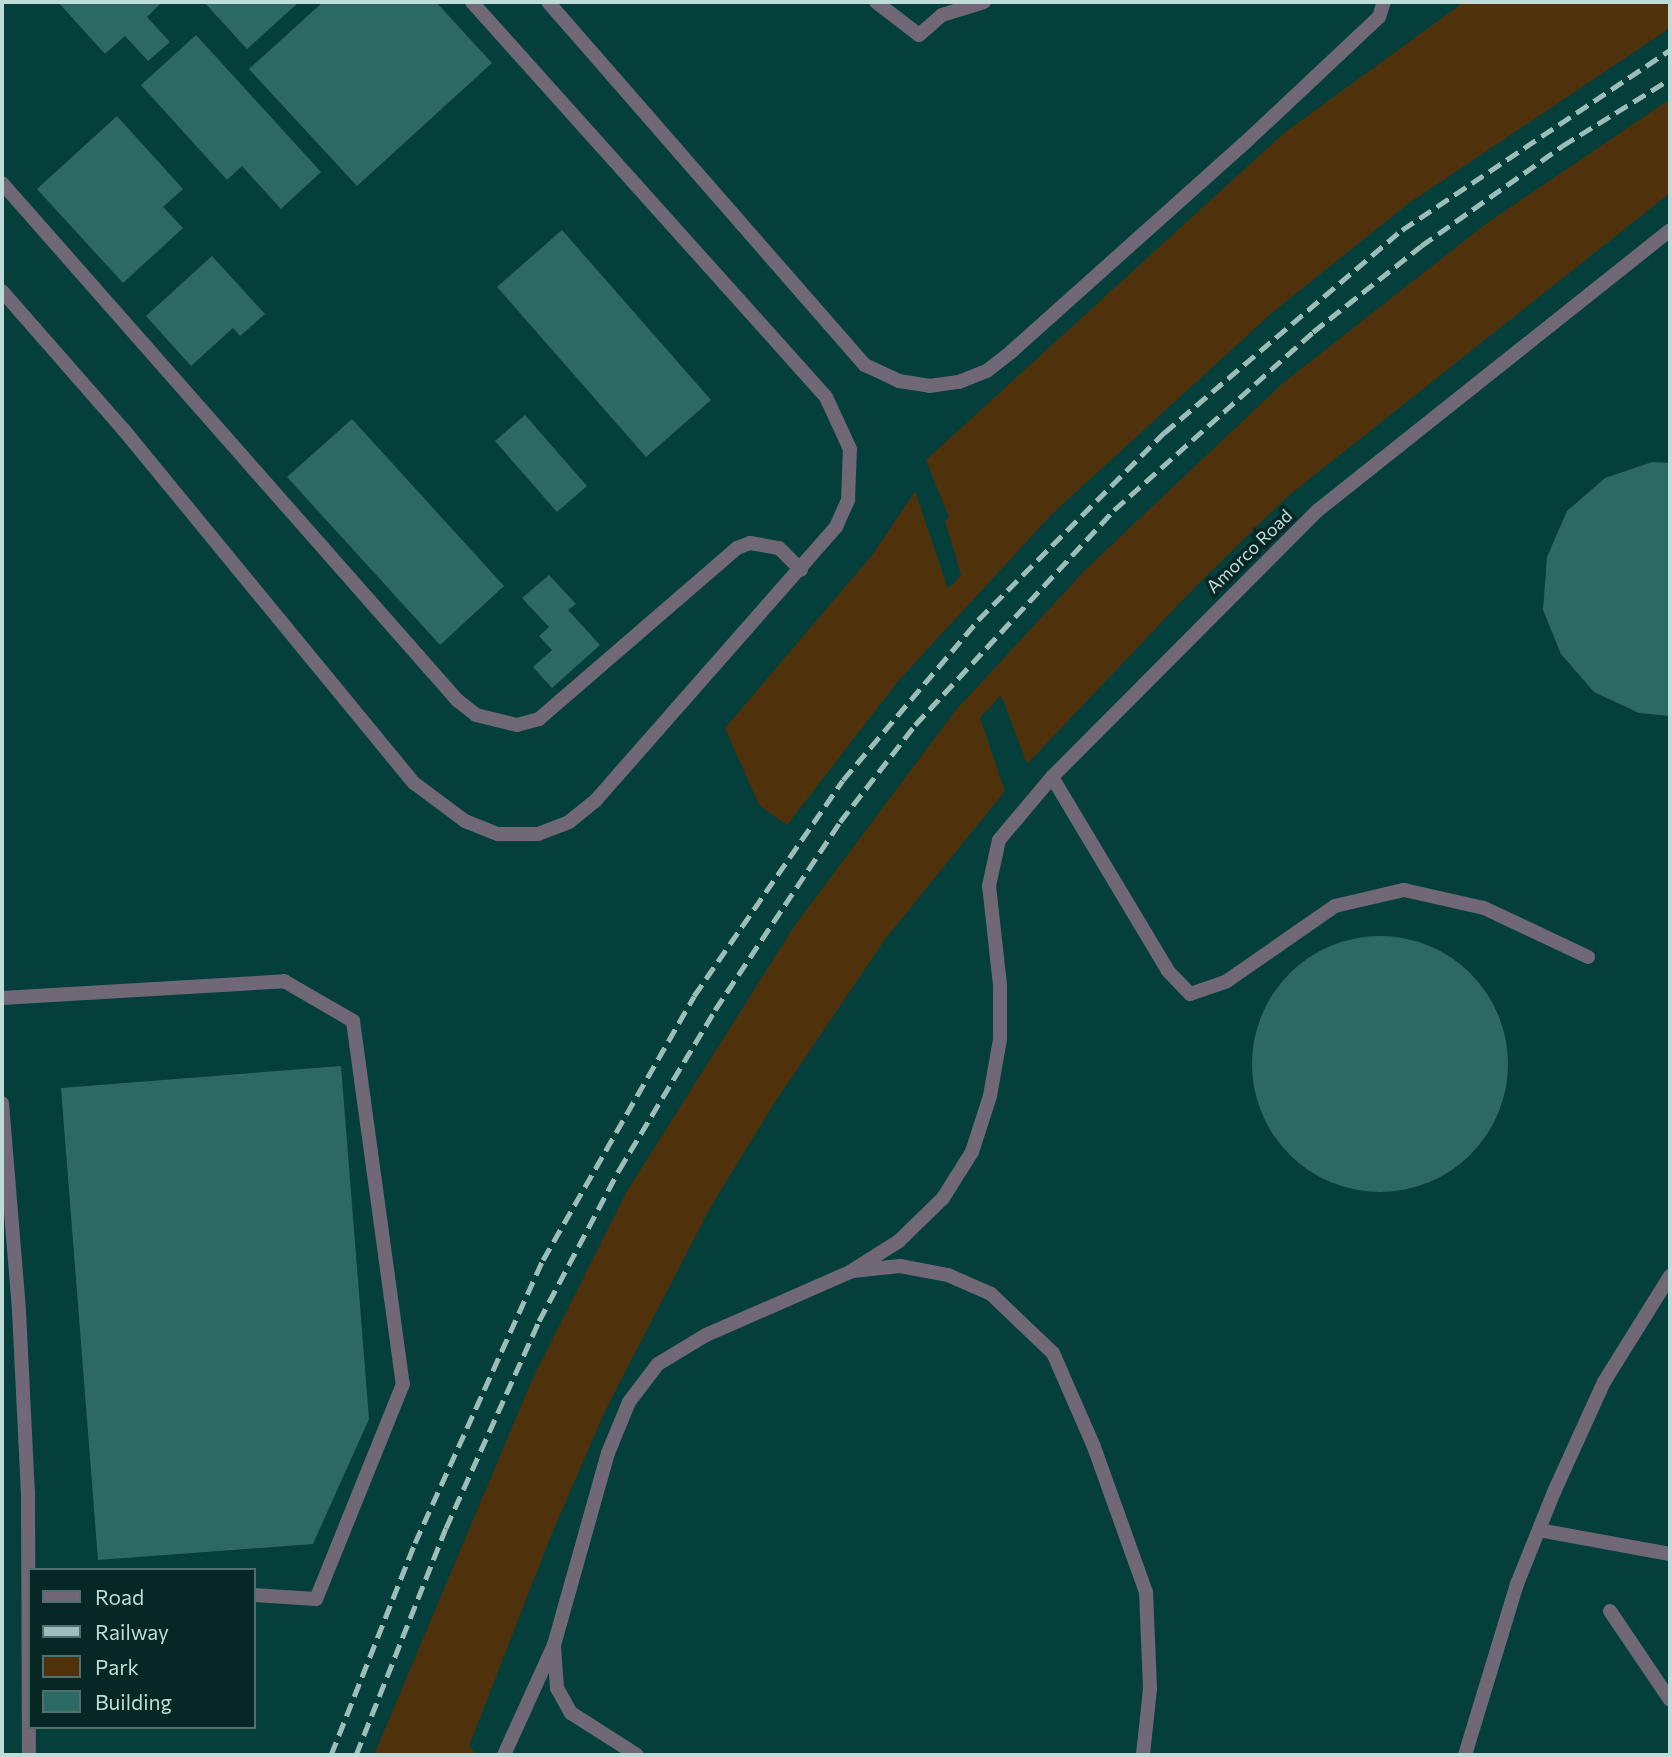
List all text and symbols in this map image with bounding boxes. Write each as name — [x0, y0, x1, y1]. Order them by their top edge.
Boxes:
street label: Amorco Road — [1202, 505, 1296, 597]
legend — [28, 1568, 256, 1729]
text: Road — [95, 1584, 144, 1609]
text: Railway — [95, 1619, 169, 1644]
text: Park — [95, 1654, 139, 1679]
text: Building — [95, 1689, 172, 1714]

